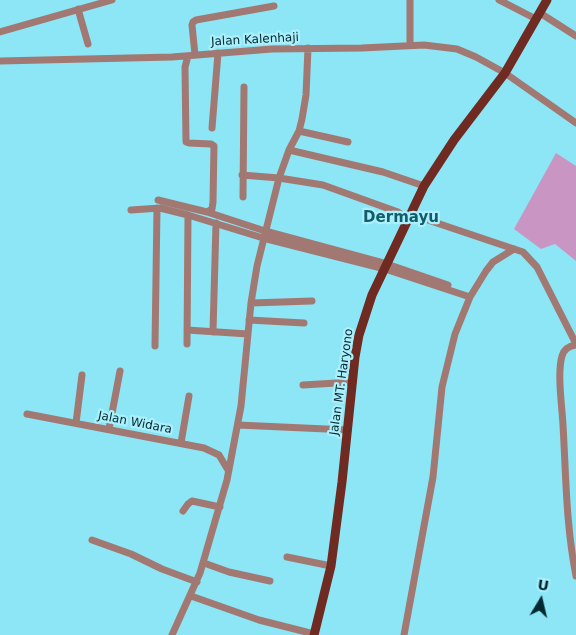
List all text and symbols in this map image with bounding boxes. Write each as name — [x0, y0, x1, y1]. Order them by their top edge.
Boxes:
street label: Jalan Kalenhaji — [211, 31, 299, 49]
district label: Dermayu — [363, 209, 439, 227]
street label: Jalan MT. Haryono — [327, 328, 357, 436]
street label: Jalan Widara — [97, 409, 173, 437]
north arrow — [516, 575, 566, 625]
text: U — [536, 576, 550, 594]

